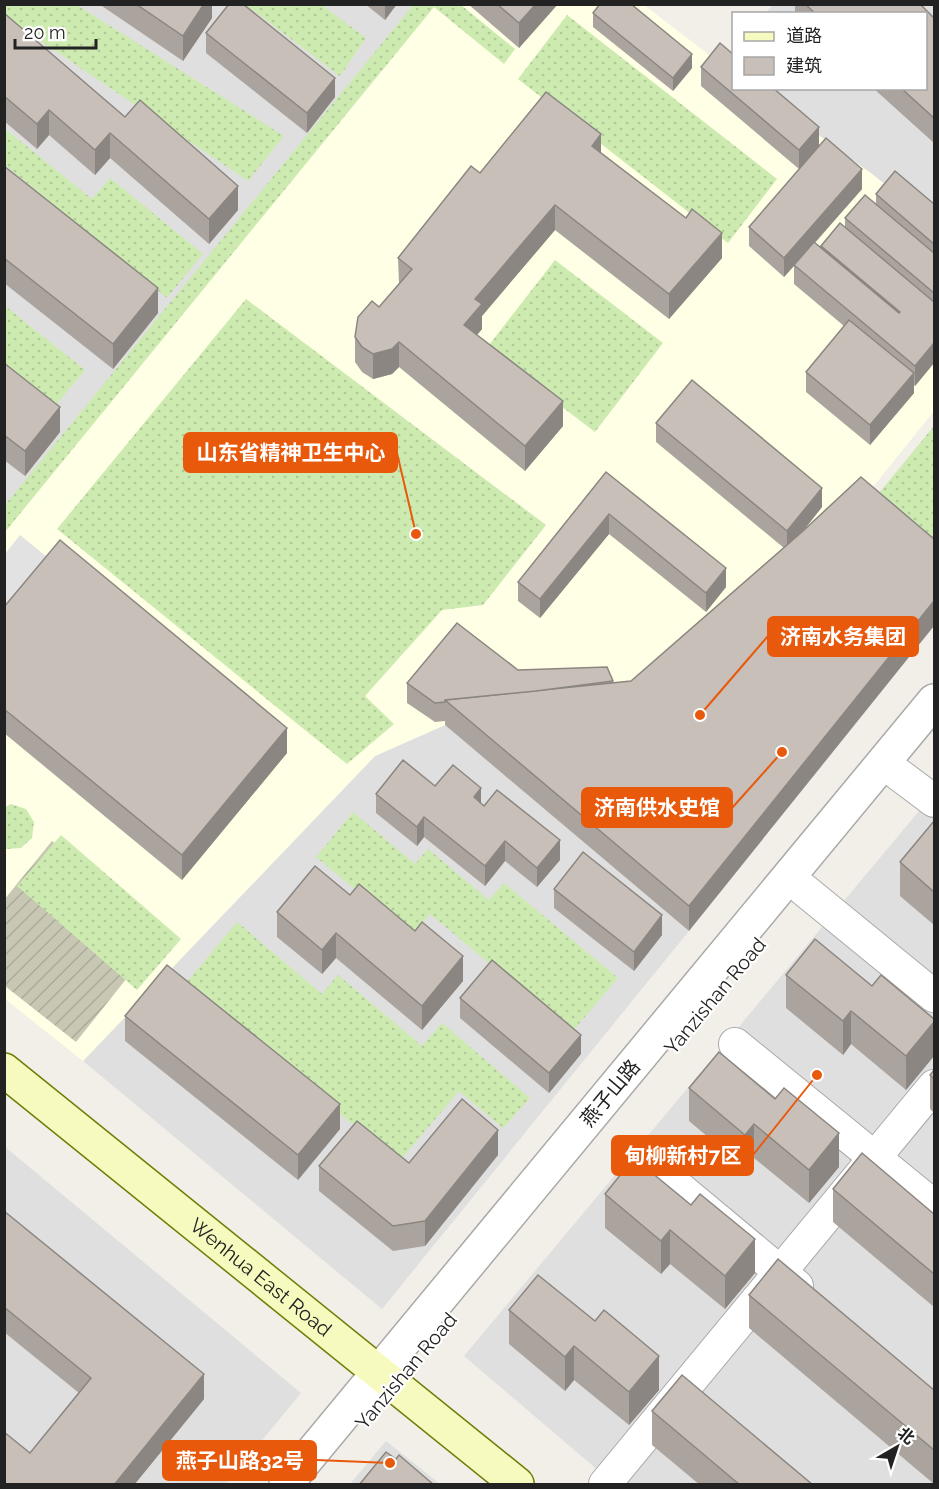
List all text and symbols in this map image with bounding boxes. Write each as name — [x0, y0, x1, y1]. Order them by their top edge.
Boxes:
scale bar — [15, 12, 96, 50]
legend — [732, 12, 927, 90]
text: 20 m — [24, 22, 66, 43]
text: 道路 — [786, 25, 822, 46]
text: 建筑 — [786, 55, 822, 76]
callout: 山东省精神卫生中心 — [184, 433, 397, 472]
text: 山东省精神卫生中心 — [197, 440, 386, 465]
callout: 济南水务集团 — [768, 617, 918, 656]
text: 济南水务集团 — [780, 624, 906, 649]
callout: 济南供水史馆 — [582, 788, 732, 827]
text: 济南供水史馆 — [594, 795, 720, 820]
street label: Yanzishan Road — [659, 933, 771, 1059]
street label: 燕子山路 — [575, 1055, 645, 1131]
callout: 甸柳新村7区 — [612, 1136, 753, 1175]
text: 甸柳新村7区 — [625, 1143, 741, 1168]
street label: Wenhua East Road — [185, 1213, 336, 1342]
street label: Yanzishan Road — [350, 1308, 462, 1434]
north arrow — [867, 1417, 927, 1477]
text: 北 — [894, 1423, 918, 1448]
callout: 燕子山路32号 — [163, 1441, 316, 1480]
text: 燕子山路32号 — [176, 1448, 304, 1473]

